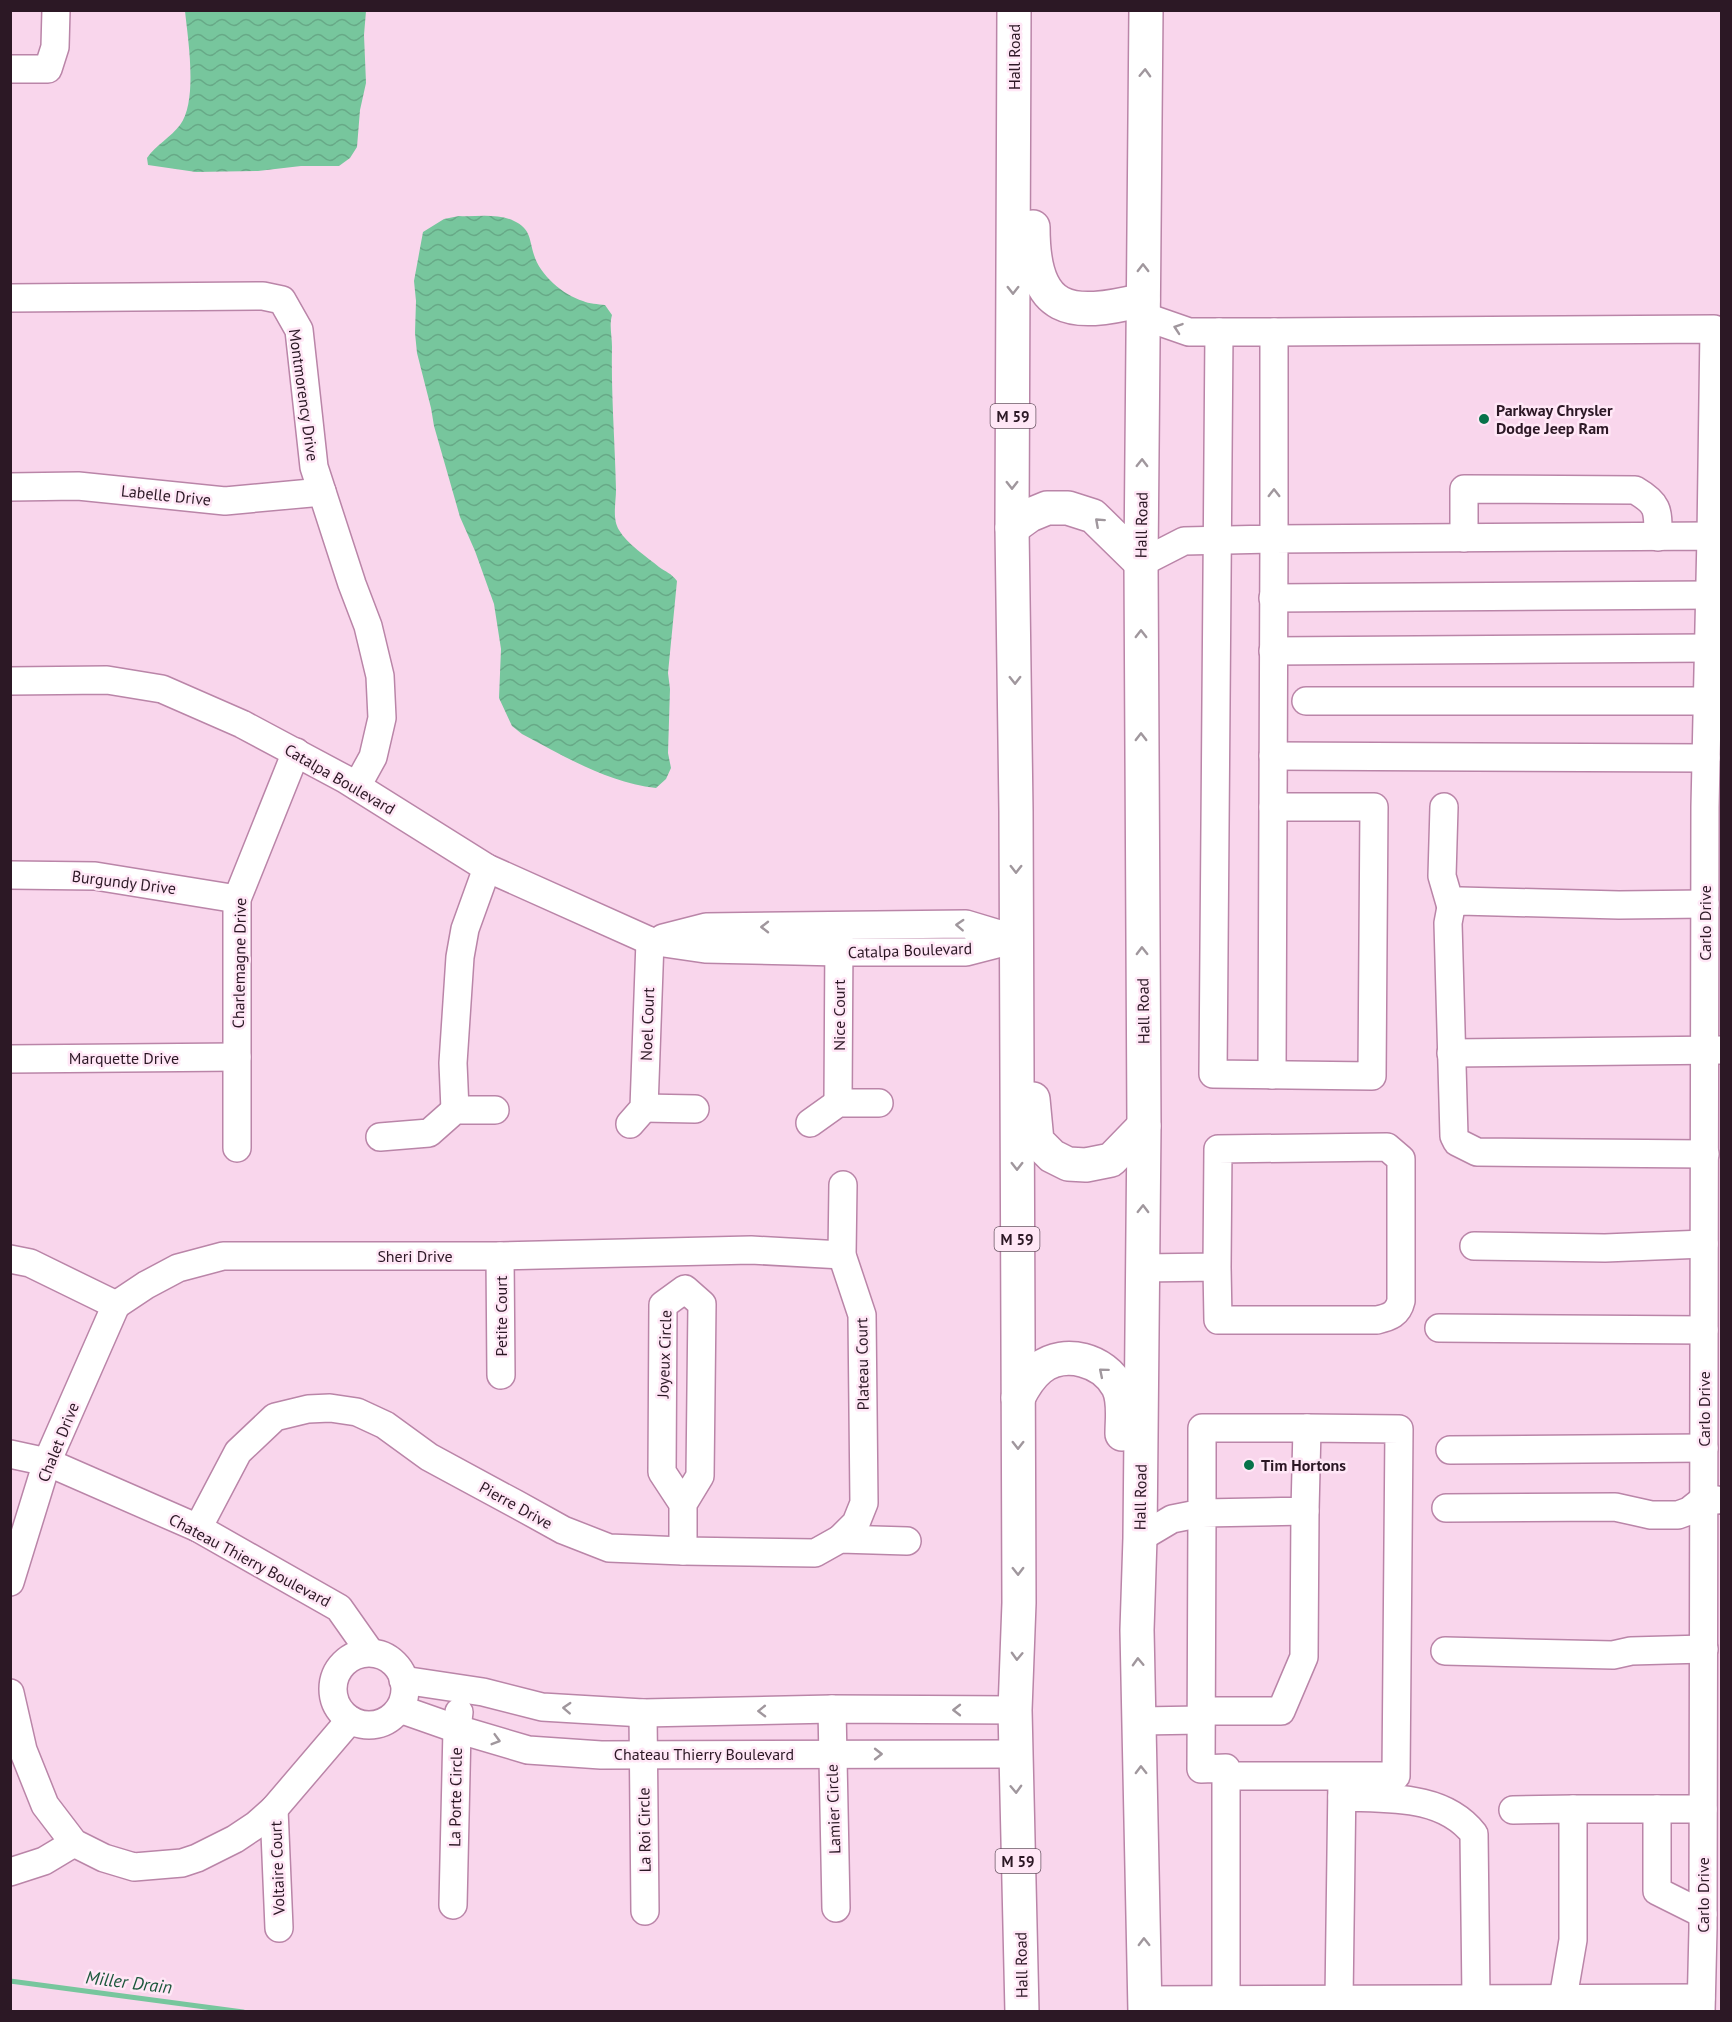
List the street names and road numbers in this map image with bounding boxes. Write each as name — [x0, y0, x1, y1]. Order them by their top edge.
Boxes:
street label: Hall Road — [1004, 24, 1024, 90]
street label: Montmorency Drive — [285, 328, 323, 462]
road number: M 59 — [990, 404, 1036, 428]
street label: Labelle Drive — [120, 480, 212, 510]
street label: Hall Road — [1130, 492, 1152, 558]
street label: Catalpa Boulevard — [281, 739, 399, 819]
street label: Burgundy Drive — [71, 866, 177, 898]
street label: Carlo Drive — [1695, 885, 1715, 961]
street label: Charlemagne Drive — [228, 898, 250, 1028]
street label: Catalpa Boulevard — [847, 938, 973, 962]
street label: Hall Road — [1132, 978, 1154, 1044]
street label: Nice Court — [829, 979, 849, 1051]
street label: Noel Court — [636, 986, 658, 1061]
street label: Marquette Drive — [69, 1048, 179, 1068]
road number: M 59 — [994, 1227, 1040, 1251]
street label: Sheri Drive — [377, 1246, 453, 1266]
street label: Petite Court — [491, 1275, 511, 1356]
street label: Joyeux Circle — [652, 1310, 676, 1399]
street label: Plateau Court — [851, 1317, 873, 1411]
street label: Carlo Drive — [1694, 1371, 1714, 1447]
street label: Chalet Drive — [33, 1399, 83, 1485]
street label: Hall Road — [1129, 1464, 1151, 1530]
street label: Pierre Drive — [476, 1477, 556, 1533]
street label: Chateau Thierry Boulevard — [166, 1509, 334, 1611]
street label: Chateau Thierry Boulevard — [614, 1744, 794, 1764]
street label: La Porte Circle — [444, 1747, 466, 1847]
street label: Lamier Circle — [821, 1764, 845, 1854]
street label: La Roi Circle — [633, 1787, 655, 1873]
street label: Voltaire Court — [265, 1820, 289, 1916]
road number: M 59 — [996, 1849, 1040, 1873]
street label: Carlo Drive — [1693, 1857, 1713, 1933]
street label: Hall Road — [1010, 1932, 1032, 1998]

